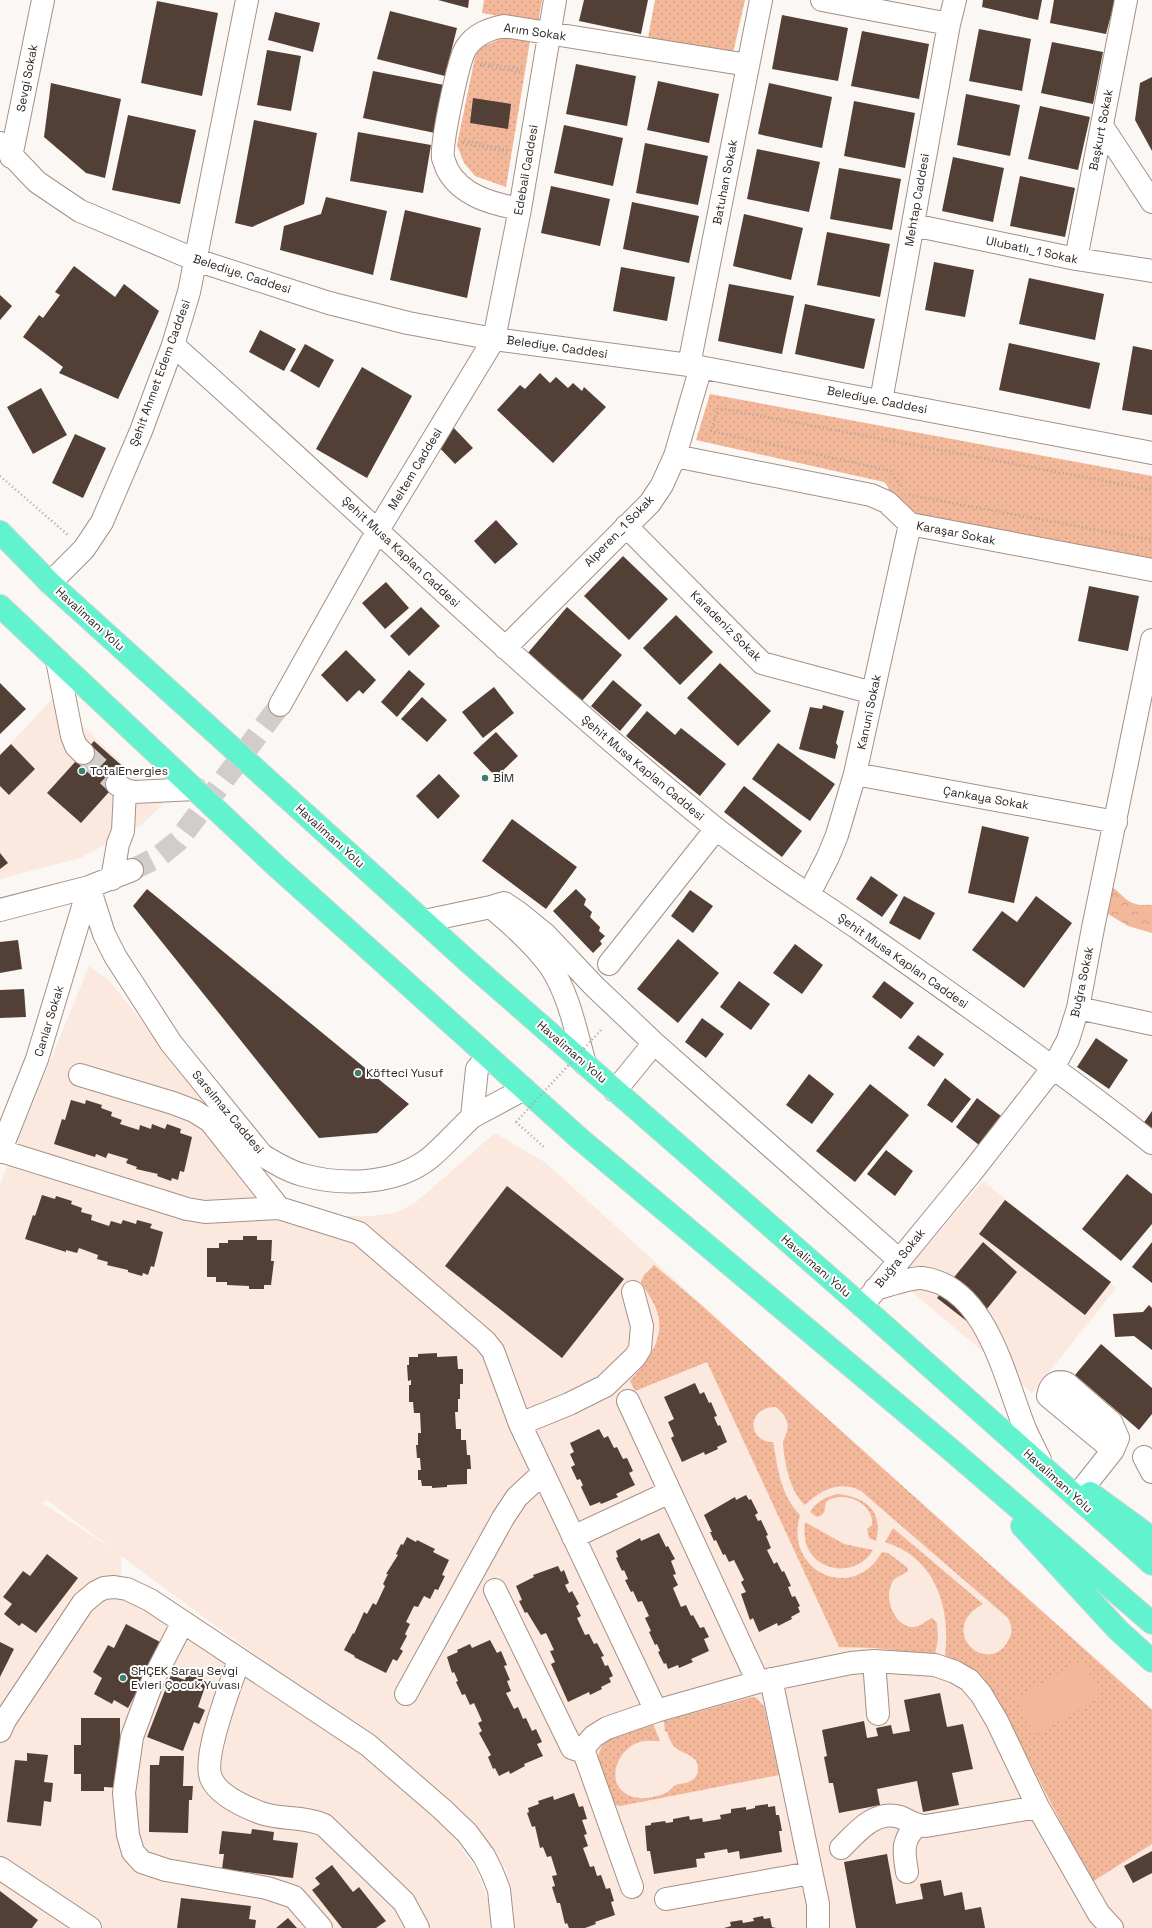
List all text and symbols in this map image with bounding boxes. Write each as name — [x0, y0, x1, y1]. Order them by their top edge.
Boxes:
street label: Arım Sokak — [503, 20, 568, 44]
street label: Sevgi Sokak — [13, 42, 42, 113]
street label: Başkurt Sokak — [1085, 87, 1117, 172]
street label: Edebali Caddesi — [510, 124, 542, 216]
street label: Batuhan Sokak — [709, 138, 741, 226]
street label: Mehtap Caddesi — [901, 152, 933, 248]
street label: Ulubatlı_1 Sokak — [984, 232, 1080, 268]
street label: Belediye. Caddesi — [191, 251, 293, 297]
street label: Şehit Ahmet Edem Caddesi — [126, 297, 194, 449]
street label: Belediye. Caddesi — [505, 332, 609, 362]
street label: Belediye. Caddesi — [825, 382, 929, 418]
street label: Meltem Caddesi — [384, 425, 446, 513]
street label: Alperen_1 Sokak — [581, 491, 658, 570]
street label: Şehit Musa Kaplan Caddesi — [339, 493, 463, 611]
street label: Karaşar Sokak — [915, 517, 998, 549]
street label: Havalimanı Yolu — [52, 584, 128, 654]
street label: Karadeniz Sokak — [687, 587, 765, 665]
street label: Kanuni Sokak — [853, 672, 885, 751]
street label: Şehit Musa Kaplan Caddesi — [578, 712, 708, 824]
place label: TotalEnergies — [90, 763, 168, 779]
marker: TotalEnergies — [77, 766, 87, 776]
place label: BİM — [493, 770, 514, 786]
marker: BİM — [480, 773, 490, 783]
street label: Çankaya Sokak — [942, 783, 1031, 814]
street label: Havalimanı Yolu — [292, 801, 368, 871]
street label: Şehit Musa Kaplan Caddesi — [835, 910, 971, 1012]
street label: Buğra Sokak — [1067, 945, 1097, 1019]
street label: Canlar Sokak — [31, 983, 68, 1059]
street label: Havalimanı Yolu — [534, 1017, 610, 1087]
place label: Köfteci Yusuf — [366, 1065, 444, 1081]
street label: Sarsılmaz Caddesi — [189, 1067, 267, 1157]
marker: Köfteci Yusuf — [353, 1068, 363, 1078]
street label: Buğra Sokak — [871, 1225, 929, 1291]
street label: Havalimanı Yolu — [778, 1231, 854, 1301]
street label: Havalimanı Yolu — [1020, 1446, 1096, 1516]
place label: SHÇEK Saray Sevgi Evleri Çocuk Yuvası — [131, 1663, 240, 1693]
marker: SHÇEK Saray Sevgi Evleri Çocuk Yuvası — [118, 1673, 128, 1683]

